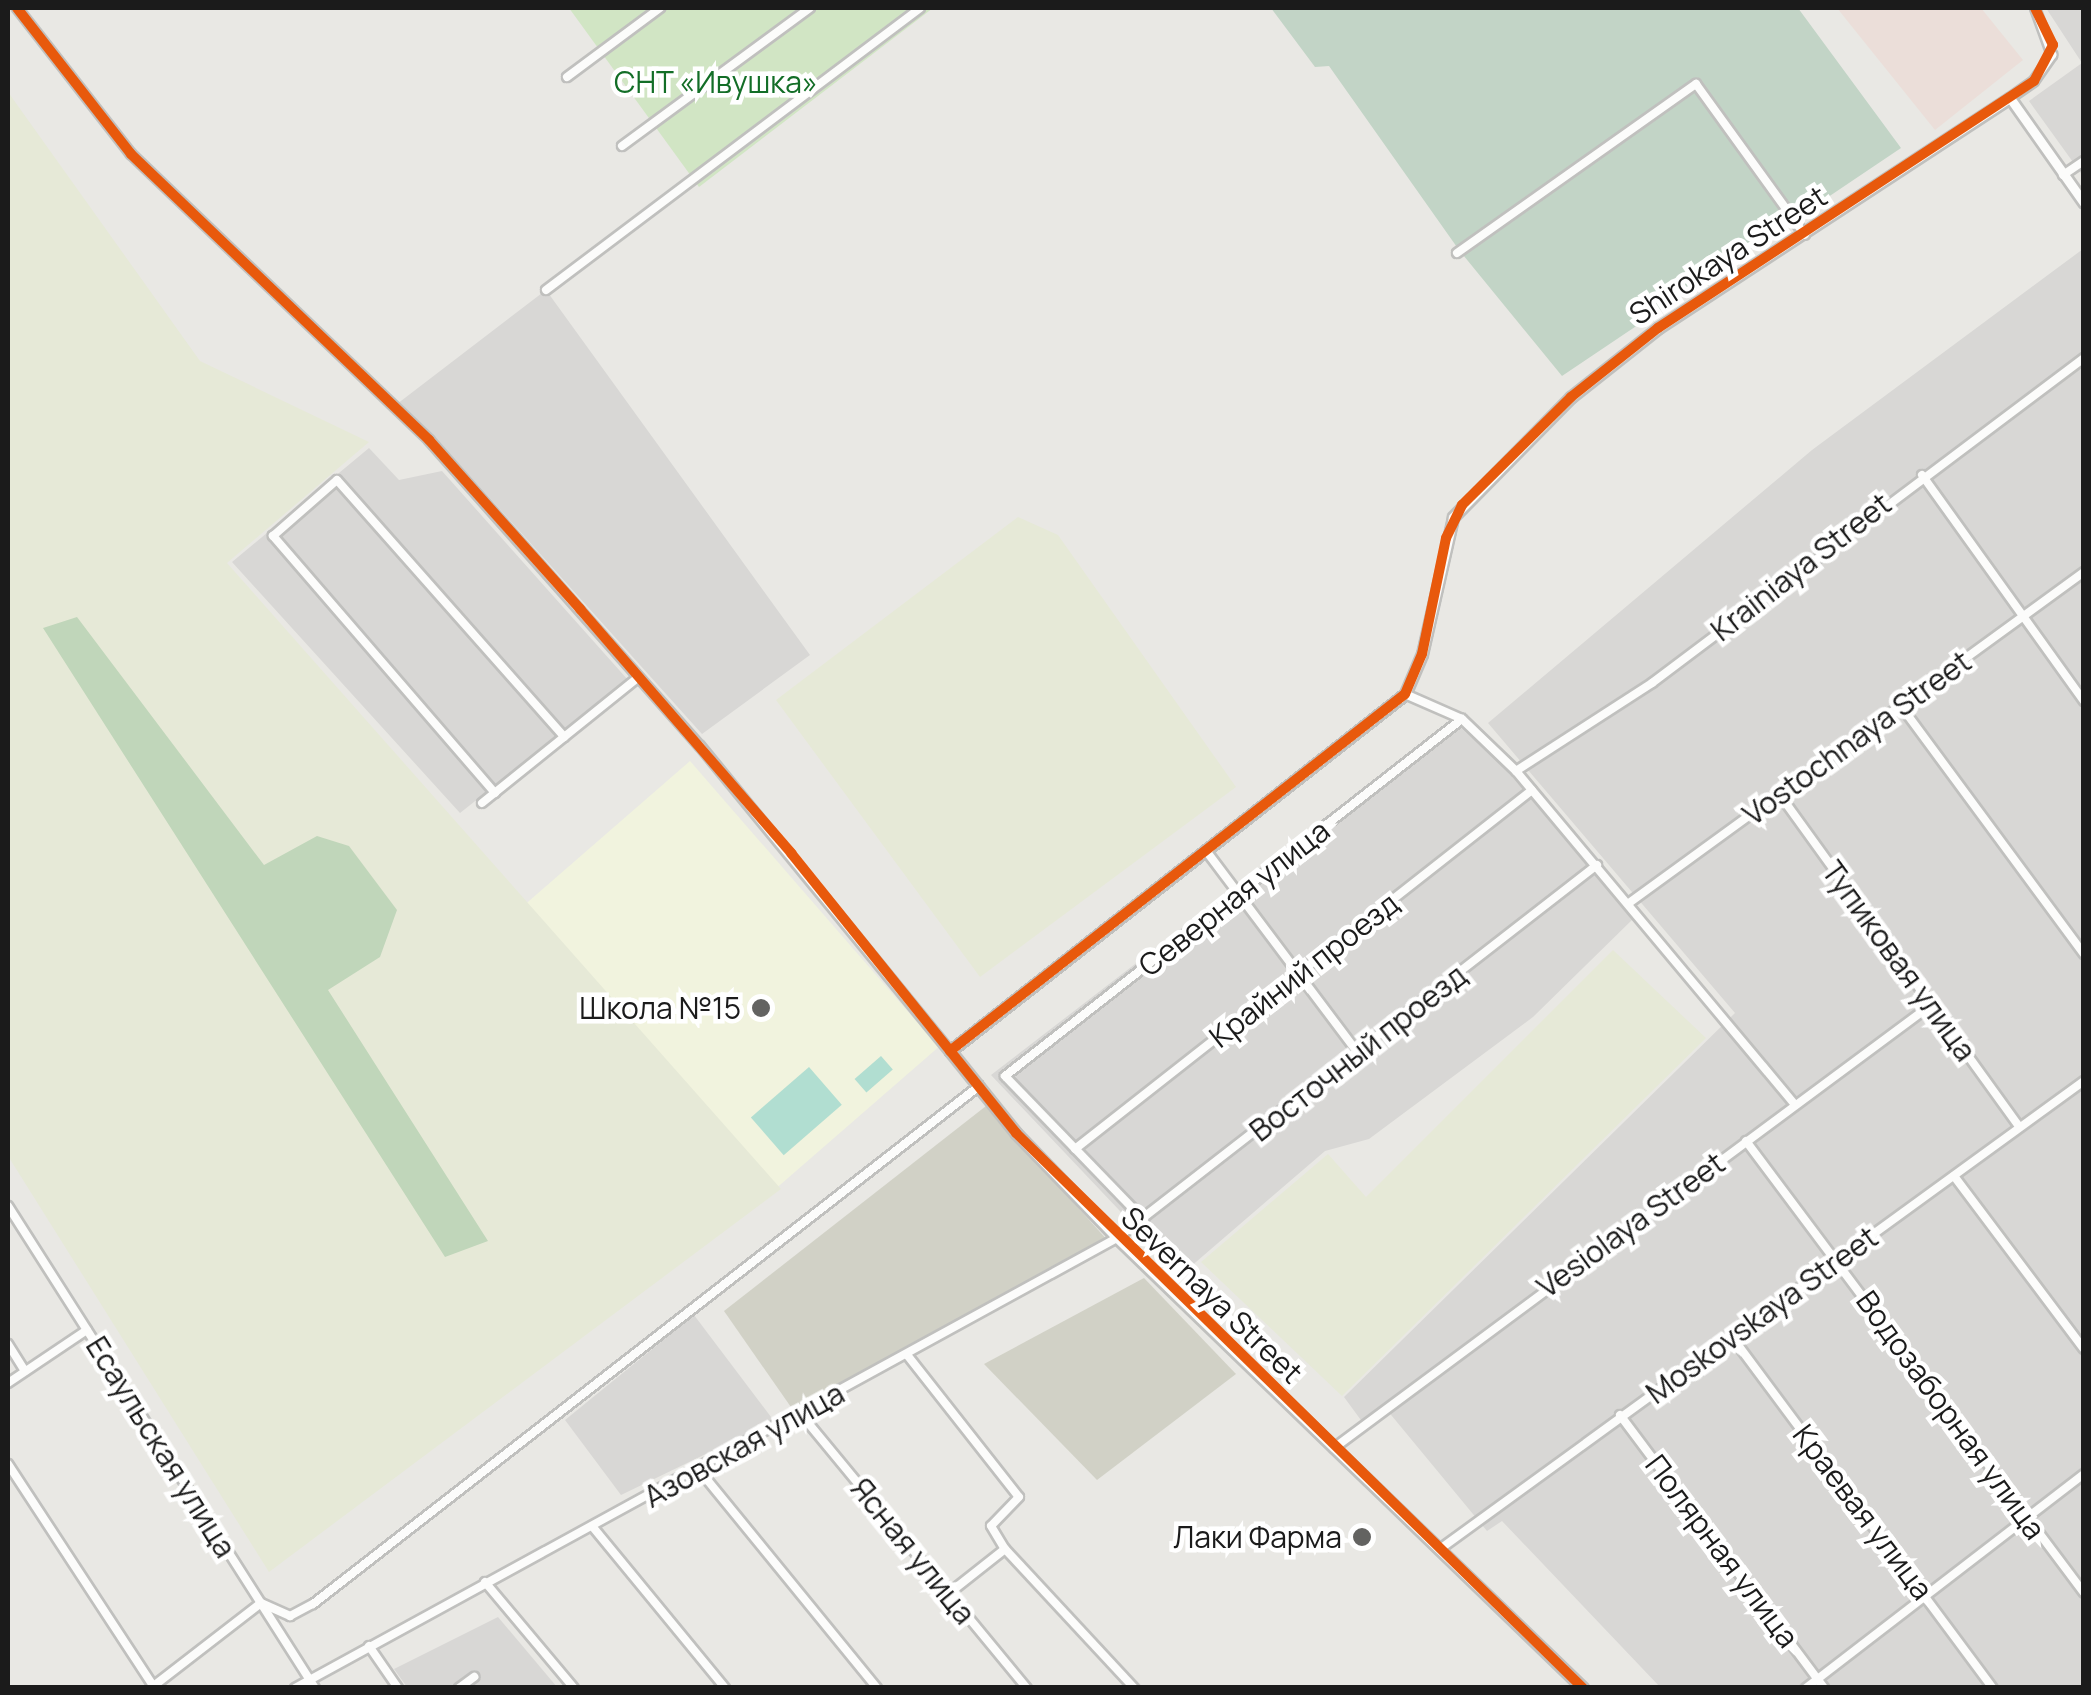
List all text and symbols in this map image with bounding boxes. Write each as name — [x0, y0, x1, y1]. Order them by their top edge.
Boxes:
park label: СНТ «Ивушка» — [614, 64, 818, 100]
street label: Shirokaya Street — [1622, 178, 1834, 332]
street label: Krainiaya Street — [1704, 486, 1898, 648]
street label: Vostochnaya Street — [1736, 643, 1978, 833]
street label: Северная улица — [1131, 812, 1337, 984]
street label: Тупиковая улица — [1814, 854, 1984, 1068]
street label: Крайний проезд — [1202, 885, 1406, 1055]
street label: Восточный проезд — [1243, 957, 1473, 1149]
place label: Школа №15 — [579, 990, 741, 1026]
marker: Школа №15 — [750, 997, 772, 1019]
street label: Vesiolaya Street — [1530, 1145, 1732, 1305]
street label: Severnaya Street — [1114, 1199, 1310, 1391]
street label: Moskovskaya Street — [1639, 1219, 1885, 1411]
street label: Водозаборная улица — [1849, 1284, 2053, 1546]
street label: Есаульская улица — [79, 1330, 243, 1564]
street label: Азовская улица — [638, 1375, 850, 1515]
street label: Краевая улица — [1785, 1417, 1941, 1607]
street label: Полярная улица — [1638, 1448, 1806, 1654]
street label: Ясная улица — [843, 1471, 983, 1631]
place label: Лаки Фарма — [1173, 1519, 1342, 1555]
marker: Лаки Фарма — [1351, 1526, 1373, 1548]

